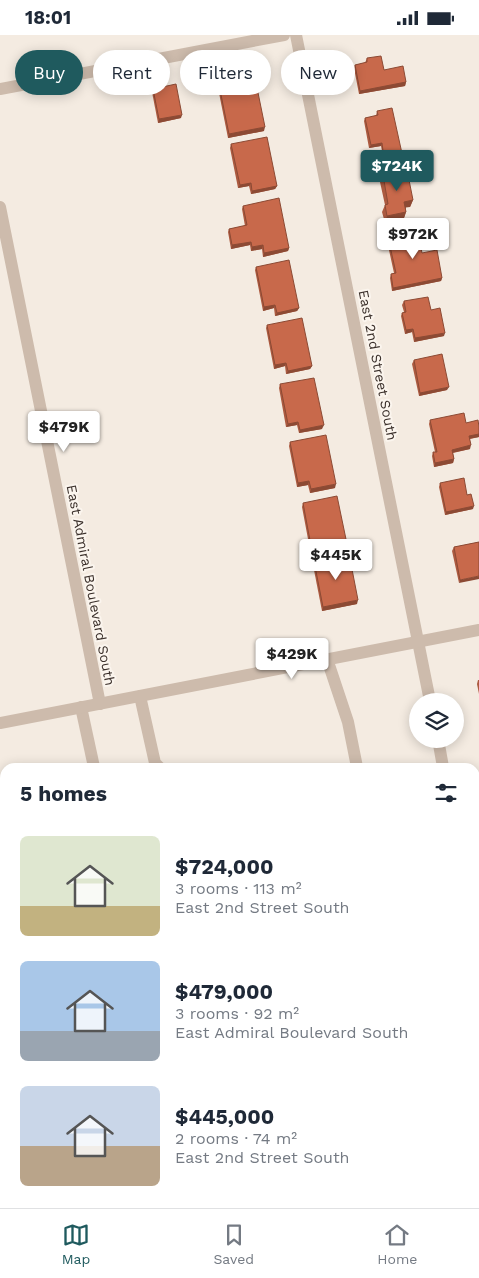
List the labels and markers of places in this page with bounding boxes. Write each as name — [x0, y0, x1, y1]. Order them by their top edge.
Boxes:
pin: $724K — [362, 149, 432, 192]
pin: $972K — [378, 217, 448, 260]
pin: $479K — [29, 411, 99, 453]
pin: $445K — [301, 539, 371, 581]
pin: $429K — [257, 637, 327, 680]

